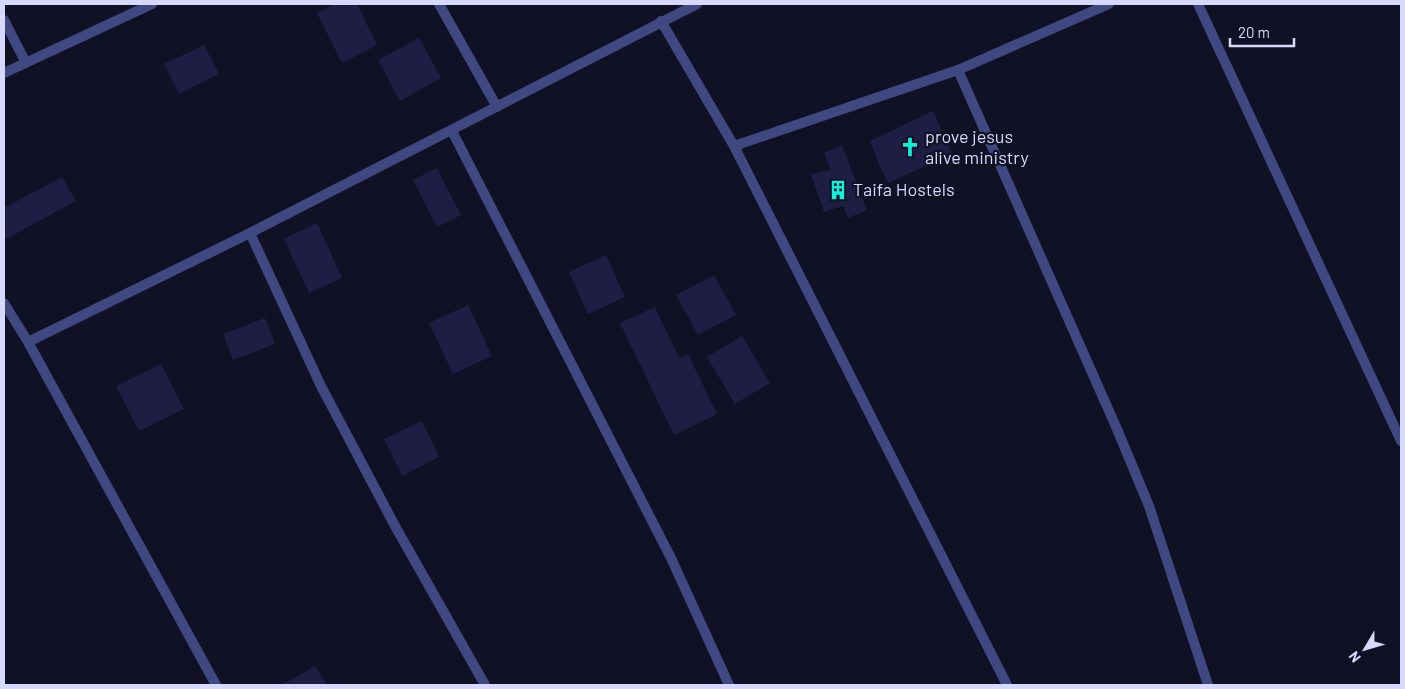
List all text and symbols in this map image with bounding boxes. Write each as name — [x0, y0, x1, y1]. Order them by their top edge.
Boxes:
scale bar — [1230, 15, 1294, 47]
text: 20 m — [1238, 23, 1270, 41]
place label: prove jesus alive ministry — [925, 125, 1029, 168]
church icon: prove jesus alive ministry — [899, 136, 921, 158]
place label: Taifa Hostels — [853, 178, 955, 200]
building icon: Taifa Hostels — [827, 179, 849, 201]
north arrow — [1340, 624, 1390, 674]
text: N — [1345, 648, 1364, 666]

